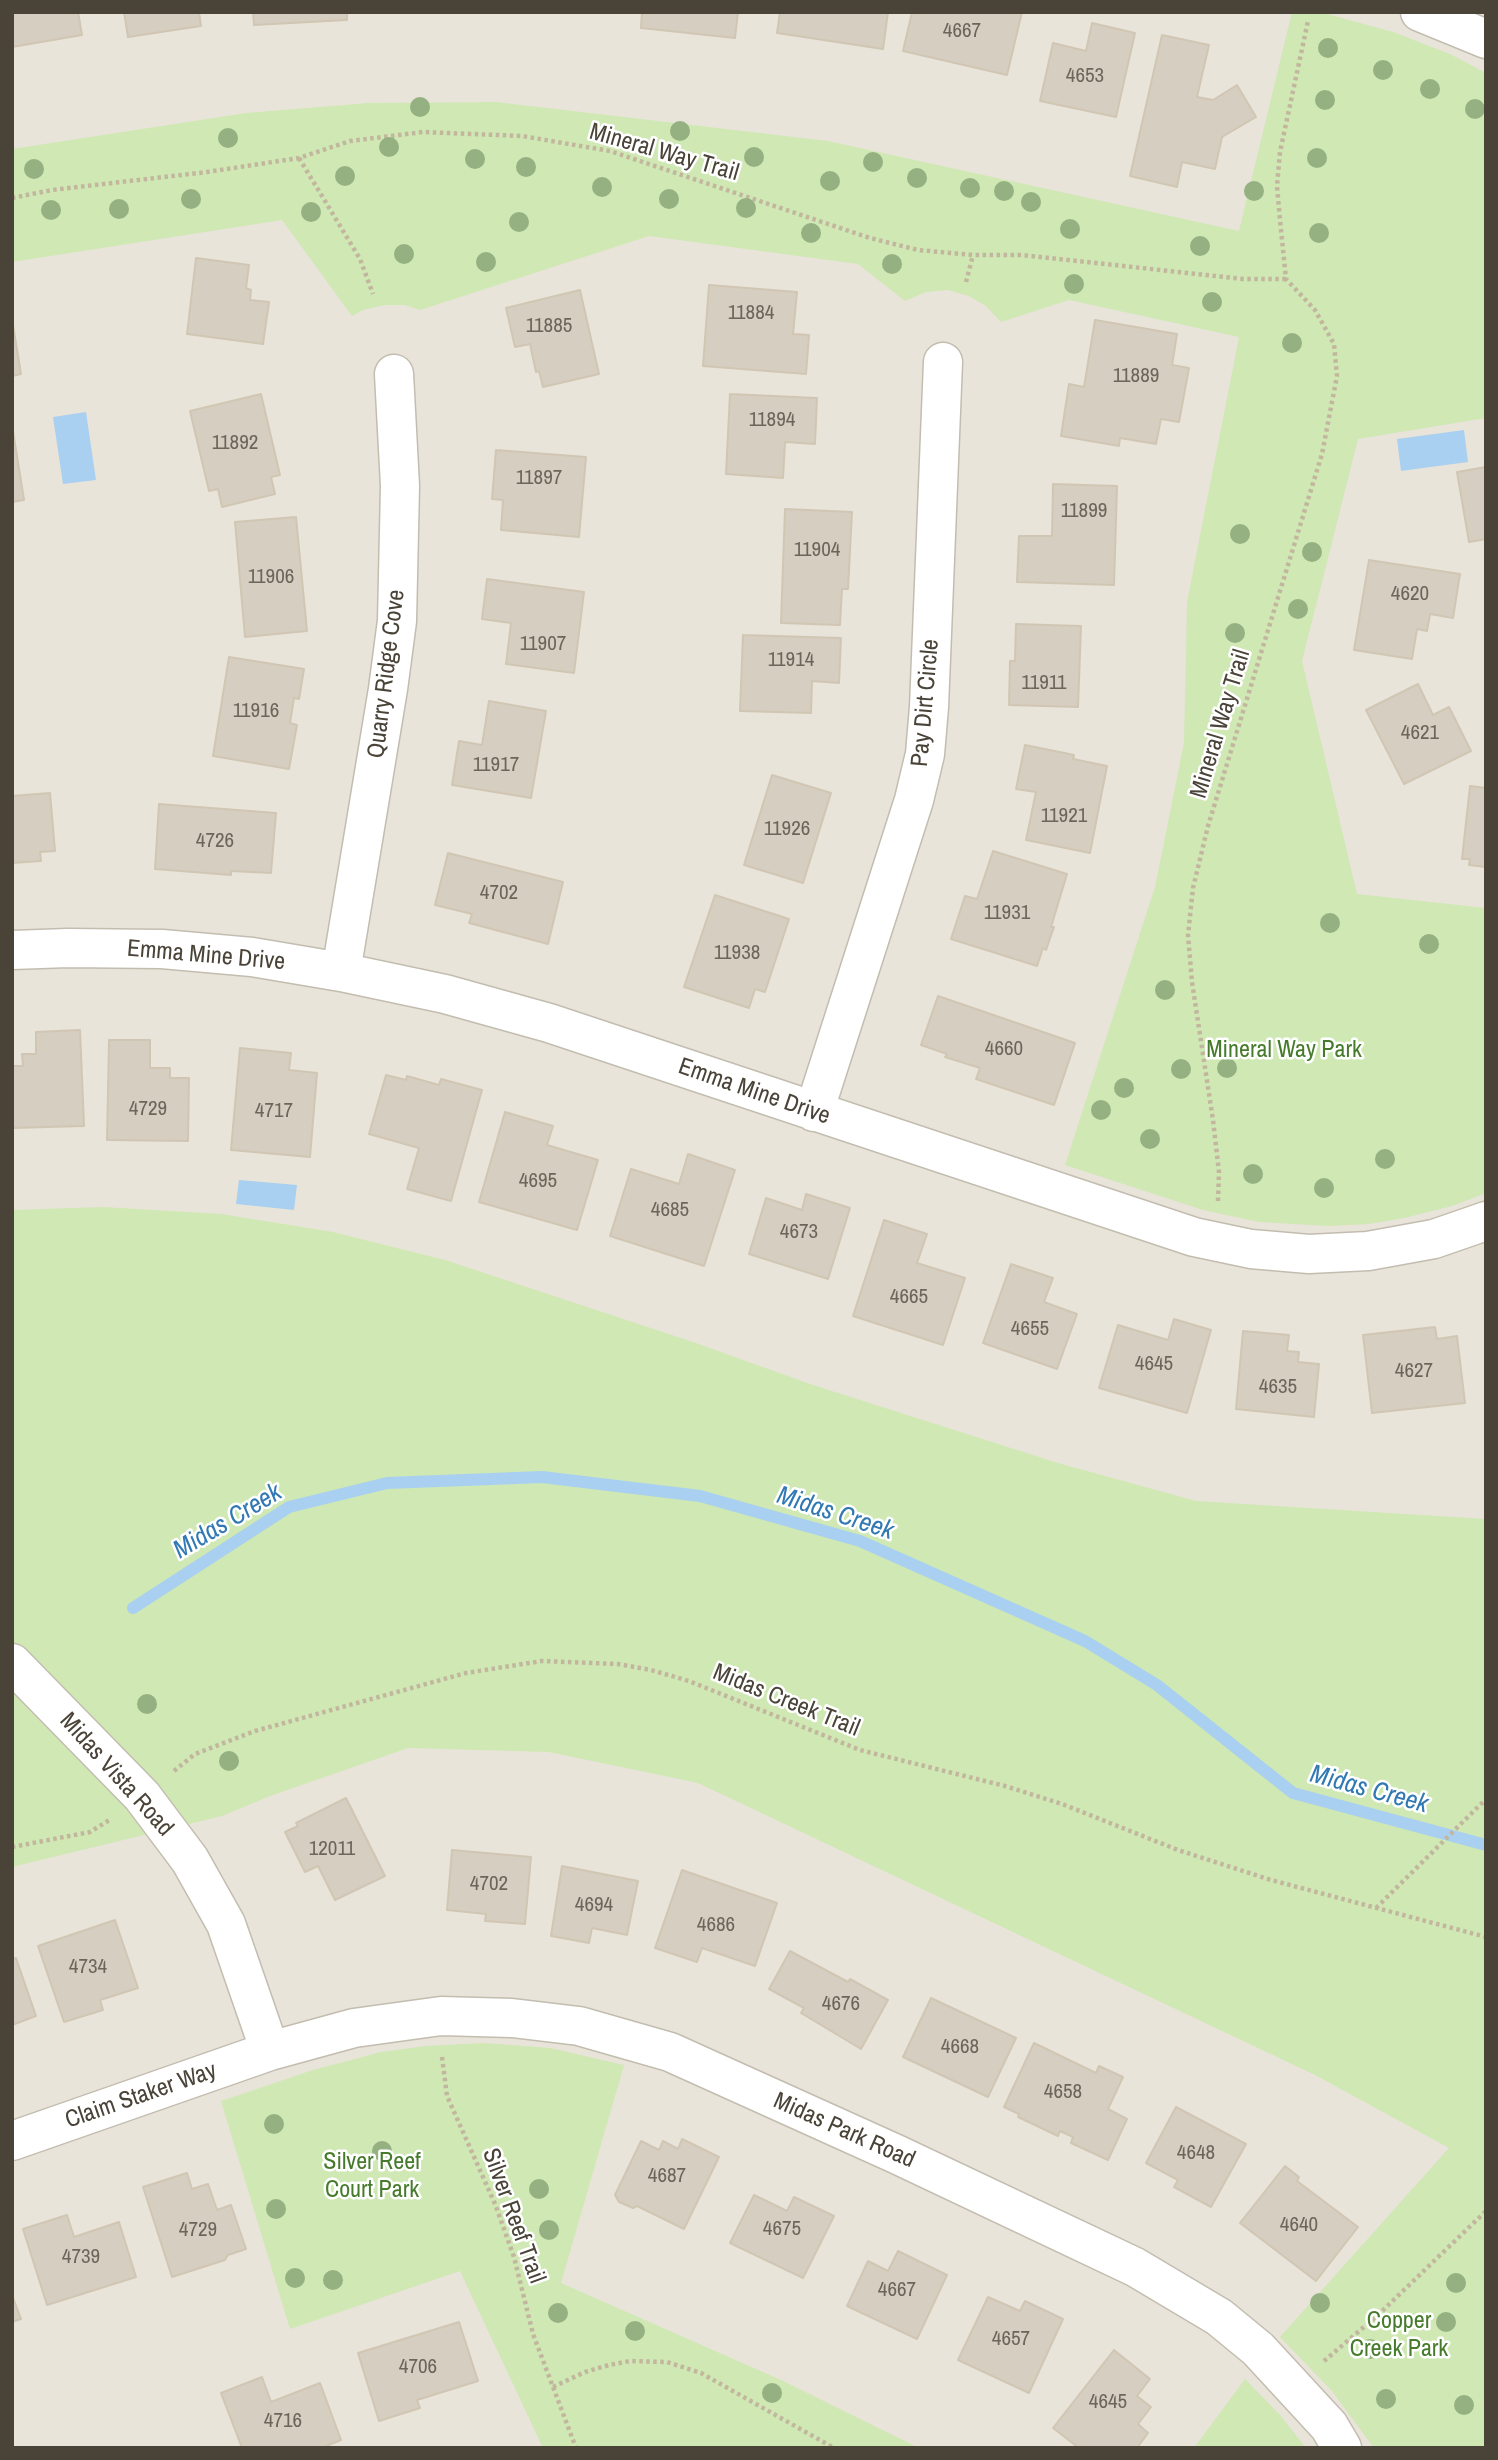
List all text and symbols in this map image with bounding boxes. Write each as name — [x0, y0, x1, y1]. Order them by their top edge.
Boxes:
house number: 4667 — [943, 18, 981, 44]
house number: 4653 — [1066, 63, 1104, 89]
street label: Mineral Way Trail — [586, 118, 742, 188]
house number: 11884 — [728, 300, 774, 326]
house number: 11885 — [526, 313, 572, 339]
house number: 11889 — [1113, 363, 1159, 389]
house number: 11894 — [749, 407, 795, 433]
house number: 11892 — [212, 430, 258, 456]
house number: 11897 — [516, 465, 562, 491]
house number: 11899 — [1061, 498, 1107, 524]
house number: 11904 — [794, 537, 840, 563]
house number: 11906 — [248, 564, 294, 590]
house number: 4620 — [1391, 581, 1429, 607]
street label: Quarry Ridge Cove — [362, 588, 412, 760]
house number: 11907 — [520, 631, 566, 657]
street label: Pay Dirt Circle — [906, 638, 946, 768]
street label: Mineral Way Trail — [1185, 646, 1257, 802]
house number: 11914 — [768, 647, 814, 673]
house number: 11911 — [1021, 670, 1067, 696]
house number: 11916 — [233, 698, 279, 724]
house number: 4621 — [1401, 720, 1439, 746]
house number: 11917 — [473, 752, 519, 778]
house number: 11921 — [1041, 803, 1087, 829]
house number: 11926 — [764, 816, 810, 842]
house number: 4726 — [196, 828, 234, 854]
house number: 4702 — [480, 880, 518, 906]
house number: 11931 — [984, 900, 1030, 926]
street label: Emma Mine Drive — [126, 935, 286, 977]
house number: 11938 — [714, 940, 760, 966]
house number: 4660 — [985, 1036, 1023, 1062]
park label: Mineral Way Park — [1206, 1037, 1362, 1065]
street label: Emma Mine Drive — [674, 1053, 834, 1131]
house number: 4729 — [129, 1096, 167, 1122]
house number: 4717 — [255, 1098, 293, 1124]
house number: 4695 — [519, 1168, 557, 1194]
house number: 4685 — [651, 1197, 689, 1223]
house number: 4673 — [780, 1219, 818, 1245]
house number: 4665 — [890, 1284, 928, 1310]
house number: 4655 — [1011, 1316, 1049, 1342]
house number: 4645 — [1135, 1351, 1173, 1377]
house number: 4627 — [1395, 1358, 1433, 1384]
house number: 4635 — [1259, 1374, 1297, 1400]
water label: Midas Creek — [168, 1478, 288, 1566]
water label: Midas Creek — [773, 1480, 897, 1548]
street label: Midas Creek Trail — [708, 1658, 864, 1744]
street label: Midas Vista Road — [53, 1707, 179, 1843]
water label: Midas Creek — [1307, 1759, 1431, 1821]
house number: 12011 — [309, 1836, 355, 1862]
house number: 4702 — [470, 1871, 508, 1897]
house number: 4694 — [575, 1892, 613, 1918]
house number: 4686 — [697, 1912, 735, 1938]
house number: 4734 — [69, 1954, 107, 1980]
house number: 4676 — [822, 1991, 860, 2017]
house number: 4668 — [941, 2034, 979, 2060]
street label: Claim Staker Way — [62, 2057, 220, 2135]
house number: 4658 — [1044, 2079, 1082, 2105]
street label: Midas Park Road — [769, 2087, 919, 2175]
house number: 4648 — [1177, 2140, 1215, 2166]
street label: Silver Reef Trail — [475, 2145, 551, 2287]
park label: Silver Reef Court Park — [323, 2149, 421, 2205]
house number: 4687 — [648, 2163, 686, 2189]
house number: 4640 — [1280, 2212, 1318, 2238]
house number: 4675 — [763, 2216, 801, 2242]
house number: 4729 — [179, 2217, 217, 2243]
house number: 4739 — [62, 2244, 100, 2270]
house number: 4667 — [878, 2277, 916, 2303]
park label: Copper Creek Park — [1350, 2308, 1448, 2364]
house number: 4657 — [992, 2326, 1030, 2352]
house number: 4706 — [399, 2354, 437, 2380]
house number: 4645 — [1089, 2389, 1127, 2415]
house number: 4716 — [264, 2408, 302, 2434]

